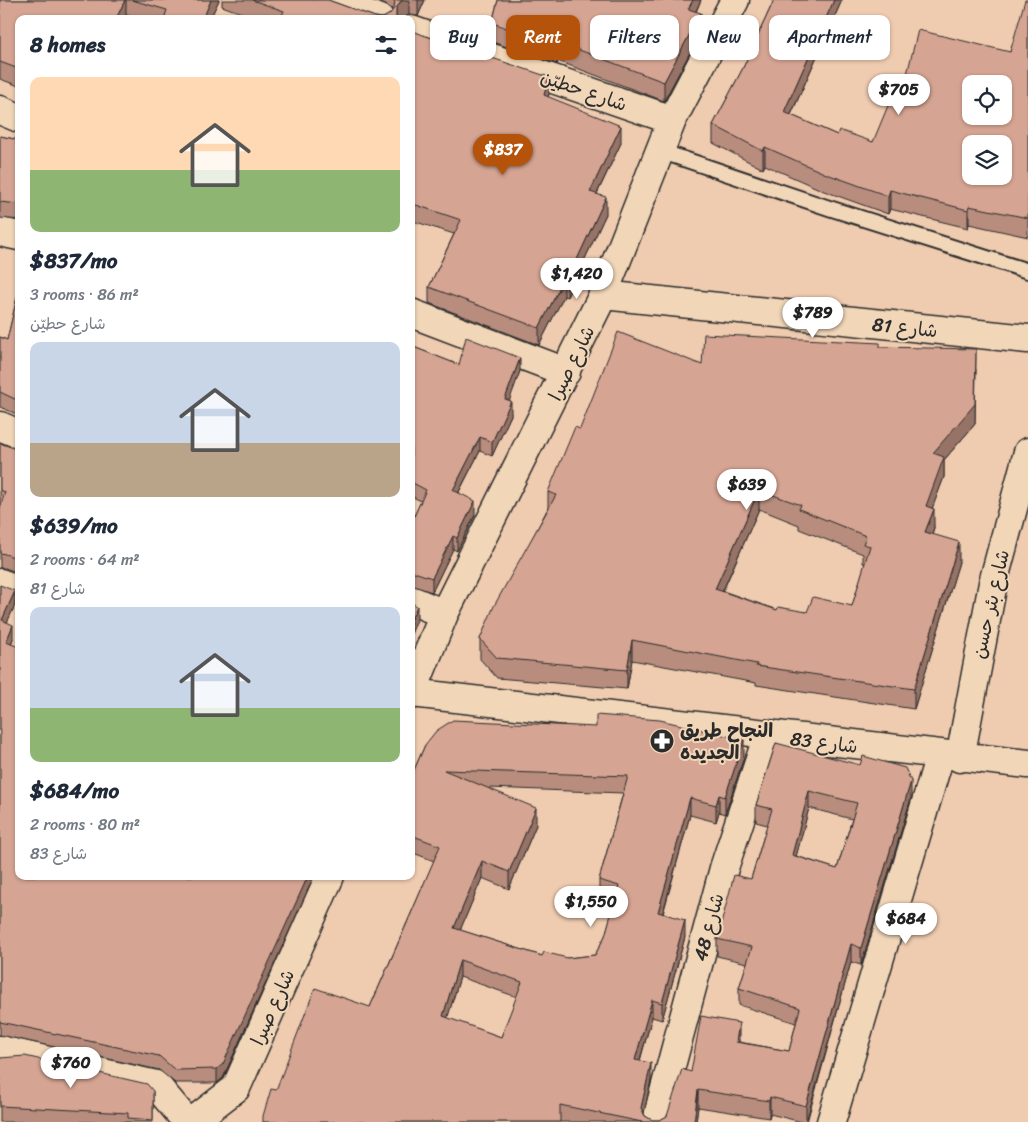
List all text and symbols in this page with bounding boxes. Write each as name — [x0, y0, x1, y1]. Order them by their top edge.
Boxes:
chip: Buy — [430, 15, 496, 60]
chip: Rent — [506, 15, 580, 60]
chip: Filters — [590, 15, 679, 60]
chip: New — [689, 15, 759, 60]
chip: Apartment — [769, 15, 890, 60]
text: 8 homes — [30, 26, 105, 64]
icon: filters — [372, 31, 400, 59]
street label: شارع حطيّن — [536, 60, 632, 121]
pin: $705 — [869, 74, 929, 116]
text: $705 — [879, 75, 919, 104]
map controls — [962, 75, 1012, 185]
button: locate — [962, 75, 1012, 125]
icon: home — [170, 110, 260, 200]
pin: $837 — [473, 134, 533, 176]
text: $837 — [484, 135, 522, 164]
button: layers — [962, 135, 1012, 185]
text: $837/mo — [30, 242, 118, 280]
pin: $1,420 — [536, 258, 618, 300]
text: $1,420 — [551, 259, 603, 288]
text: 3 rooms · 86 m² — [30, 280, 139, 309]
pin: $789 — [783, 296, 843, 339]
text: $789 — [793, 298, 833, 327]
street label: شارع 81 — [871, 308, 939, 347]
text: شارع حطيّن — [30, 309, 106, 338]
street label: شارع صبرا — [539, 320, 604, 407]
icon: home — [170, 375, 260, 465]
pin: $639 — [717, 468, 777, 511]
text: $639 — [728, 470, 766, 499]
text: $639/mo — [30, 507, 118, 545]
text: 2 rooms · 64 m² — [30, 545, 140, 574]
street label: شارع بئر حسن — [962, 546, 1019, 662]
text: شارع 81 — [30, 574, 85, 603]
icon: home — [170, 640, 260, 730]
place label: النجاح طريق الجديده — [680, 714, 773, 769]
street label: شارع 83 — [788, 722, 860, 763]
pharmacy icon: النجاح طريق الجديده — [649, 728, 675, 754]
text: $684/mo — [30, 772, 119, 810]
text: 2 rooms · 80 m² — [30, 810, 140, 839]
text: شارع 83 — [30, 839, 87, 868]
pin: $1,550 — [550, 886, 632, 928]
text: $1,550 — [565, 887, 617, 916]
street label: شارع 48 — [684, 889, 733, 965]
pin: $684 — [876, 902, 936, 945]
text: $684 — [886, 904, 926, 933]
street label: شارع صبرا — [241, 964, 304, 1051]
pin: $760 — [41, 1046, 101, 1089]
text: $760 — [51, 1048, 91, 1077]

